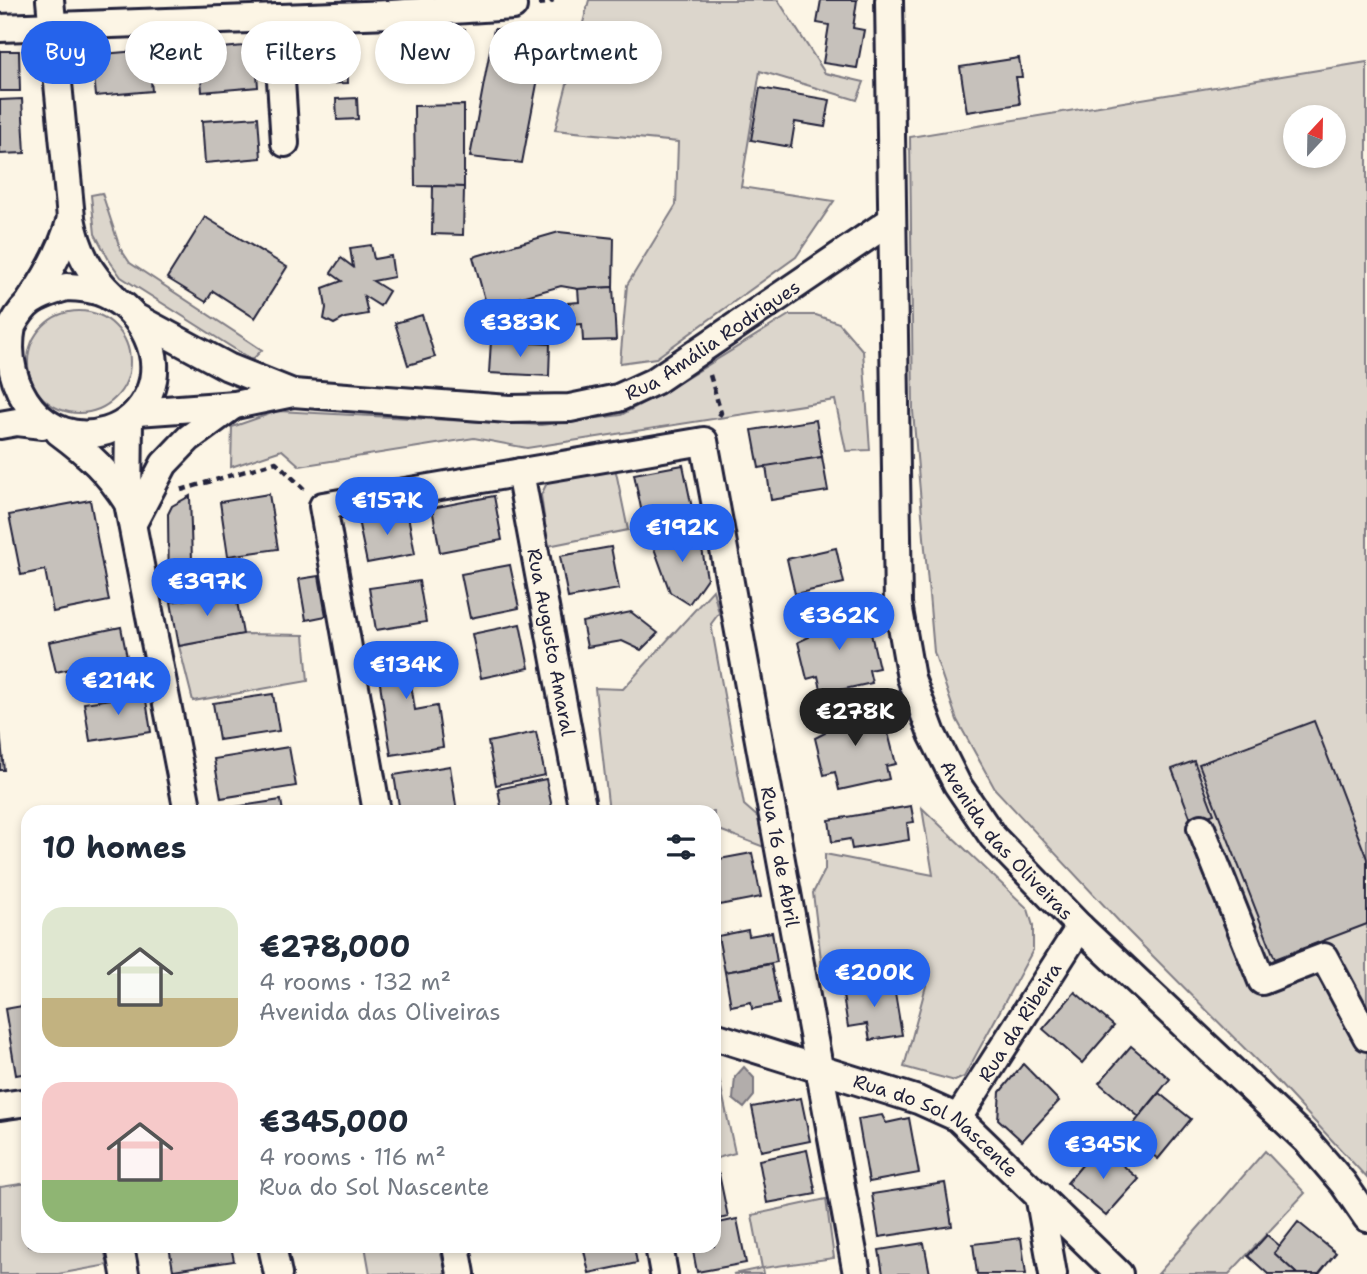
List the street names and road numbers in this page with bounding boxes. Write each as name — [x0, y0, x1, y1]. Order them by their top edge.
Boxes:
street label: Rua Amália Rodrigues — [621, 274, 805, 406]
street label: Rua Augusto Amaral — [522, 546, 581, 738]
street label: Avenida das Oliveiras — [935, 756, 1079, 925]
street label: Rua 16 de Abril — [755, 785, 806, 929]
street label: Rua da Ribeira — [972, 957, 1067, 1086]
street label: Rua do Sol Nascente — [850, 1068, 1024, 1182]

